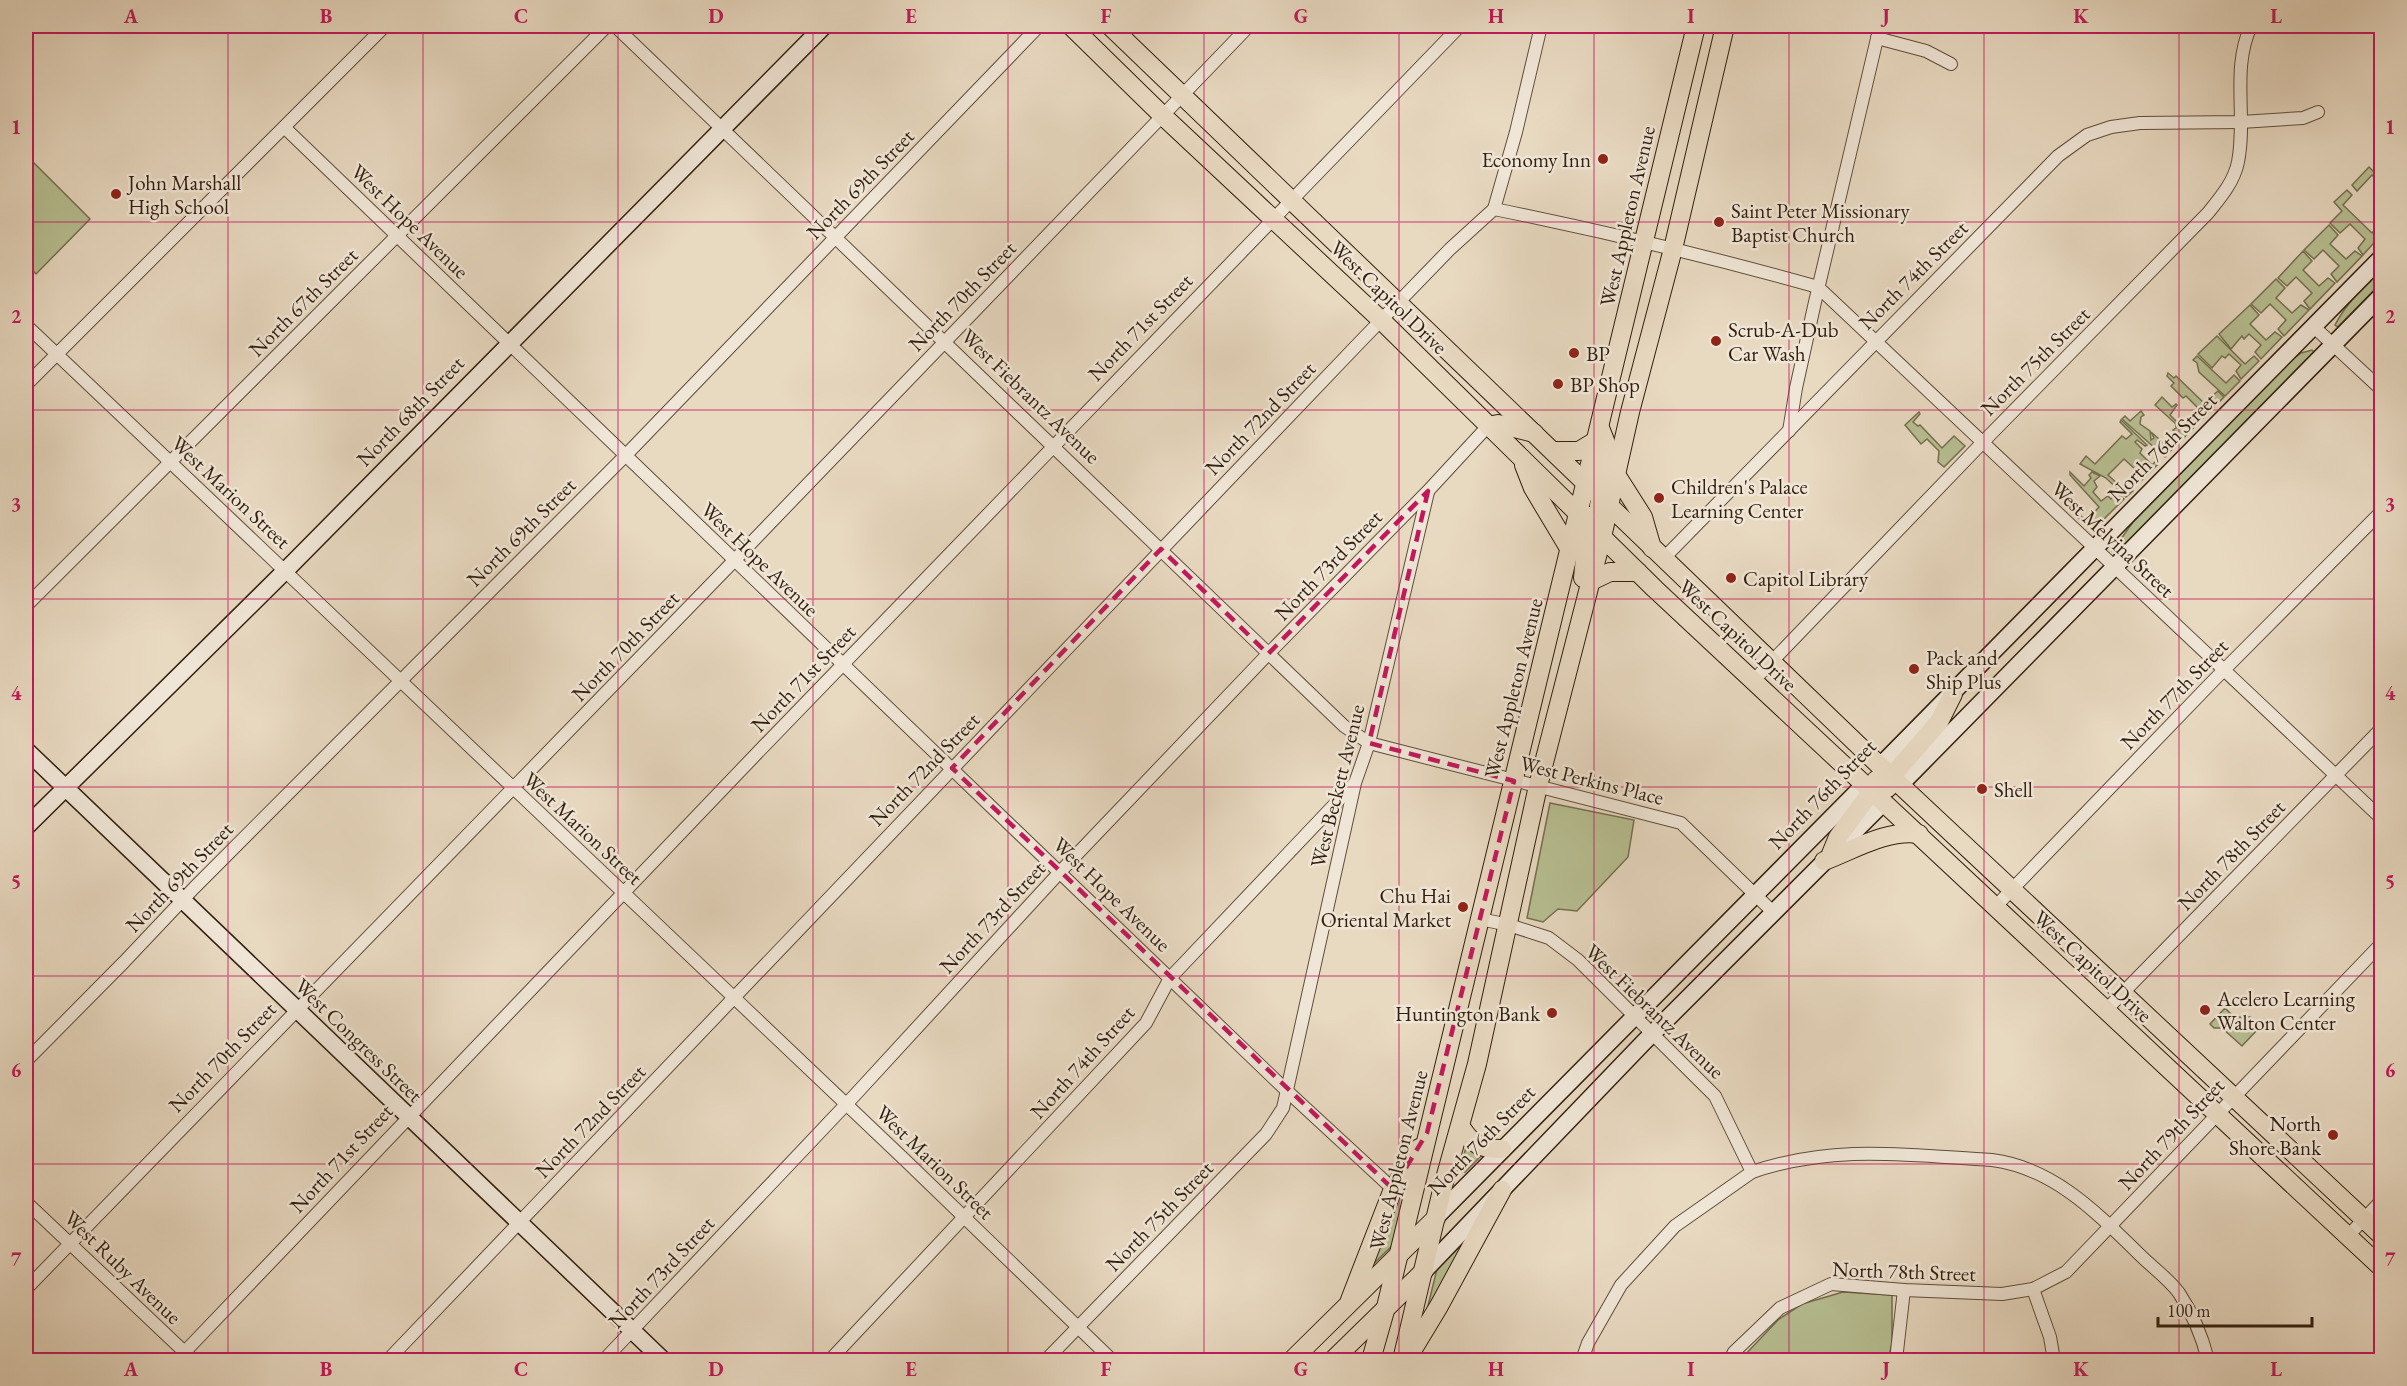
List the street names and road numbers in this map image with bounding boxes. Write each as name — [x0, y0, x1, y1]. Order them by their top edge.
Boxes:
street label: North 69th Street — [800, 123, 920, 245]
street label: West Appleton Avenue — [1593, 123, 1661, 309]
street label: West Hope Avenue — [345, 158, 475, 284]
street label: North 74th Street — [1853, 214, 1974, 335]
street label: West Capitol Drive — [1325, 234, 1453, 360]
street label: North 70th Street — [902, 235, 1022, 357]
street label: North 67th Street — [243, 241, 364, 362]
street label: North 71st Street — [1082, 267, 1198, 387]
street label: North 75th Street — [1975, 300, 2096, 421]
street label: West Fiebrantz Avenue — [956, 323, 1106, 469]
street label: North 68th Street — [350, 350, 470, 472]
street label: North 72nd Street — [1199, 355, 1321, 481]
street label: North 76th Street — [2102, 386, 2223, 507]
street label: West Marion Street — [166, 430, 297, 555]
street label: North 69th Street — [461, 471, 582, 592]
street label: West Melvina Street — [2046, 475, 2181, 603]
street label: West Hope Avenue — [695, 496, 825, 622]
street label: North 73rd Street — [1268, 504, 1388, 626]
street label: West Capitol Drive — [1673, 573, 1803, 697]
street label: North 70th Street — [565, 585, 685, 707]
street label: West Appleton Avenue — [1478, 595, 1548, 781]
street label: North 71st Street — [745, 618, 861, 738]
street label: North 77th Street — [2114, 633, 2234, 755]
street label: West Beckett Avenue — [1304, 701, 1370, 871]
street label: North 72nd Street — [863, 706, 985, 832]
street label: North 76th Street — [1762, 733, 1882, 855]
street label: West Perkins Place — [1517, 749, 1667, 811]
street label: West Marion Street — [518, 766, 649, 891]
street label: North 78th Street — [2171, 794, 2291, 916]
street label: North 69th Street — [119, 816, 239, 938]
street label: West Hope Avenue — [1047, 831, 1177, 957]
street label: North 73rd Street — [933, 855, 1051, 979]
street label: West Capitol Drive — [2028, 904, 2158, 1028]
street label: West Fiebrantz Avenue — [1580, 938, 1730, 1084]
street label: West Congress Street — [289, 972, 429, 1108]
street label: North 70th Street — [162, 996, 282, 1118]
street label: North 74th Street — [1024, 999, 1140, 1124]
street label: North 72nd Street — [529, 1058, 651, 1184]
street label: West Appleton Avenue — [1363, 1067, 1433, 1253]
street label: North 79th Street — [2112, 1072, 2230, 1196]
street label: North 76th Street — [1421, 1079, 1541, 1201]
street label: North 71st Street — [284, 1097, 399, 1218]
street label: West Marion Street — [870, 1099, 1000, 1225]
street label: North 75th Street — [1099, 1155, 1219, 1277]
street label: West Ruby Avenue — [59, 1204, 187, 1330]
street label: North 73rd Street — [602, 1210, 720, 1334]
street label: North 78th Street — [1832, 1255, 1977, 1287]

